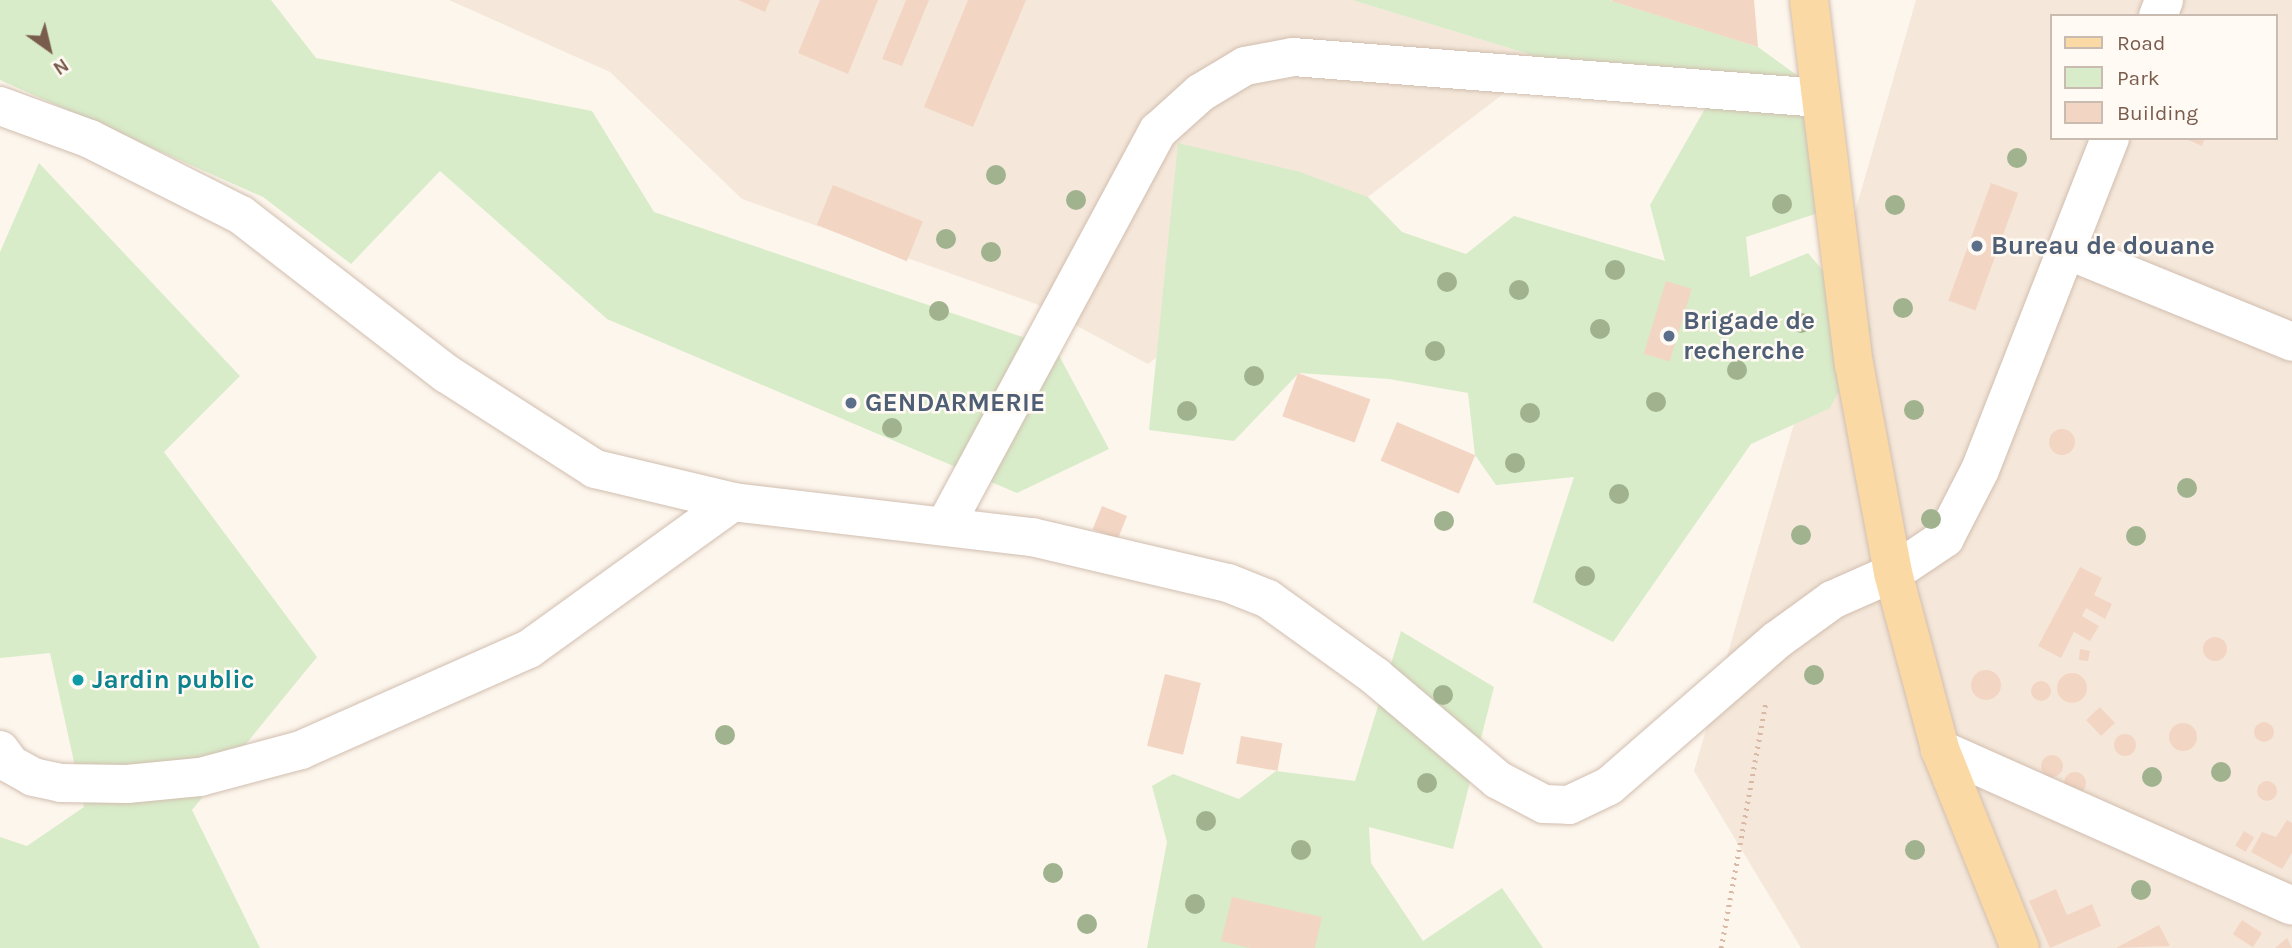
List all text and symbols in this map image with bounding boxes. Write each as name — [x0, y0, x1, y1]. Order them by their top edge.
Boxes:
north arrow — [14, 14, 84, 84]
legend — [2050, 14, 2278, 140]
text: Road — [2117, 31, 2165, 55]
text: N — [49, 53, 73, 79]
text: Park — [2117, 66, 2160, 90]
text: Building — [2117, 101, 2198, 125]
place label: Bureau de douane — [1991, 230, 2215, 262]
marker: Bureau de douane — [1969, 238, 1985, 254]
place label: Brigade de recherche — [1683, 305, 1815, 366]
marker: Brigade de recherche — [1661, 328, 1677, 344]
place label: GENDARMERIE — [865, 387, 1045, 419]
marker: GENDARMERIE — [843, 395, 859, 411]
place label: Jardin public — [92, 664, 255, 696]
marker: Jardin public — [70, 672, 86, 688]

